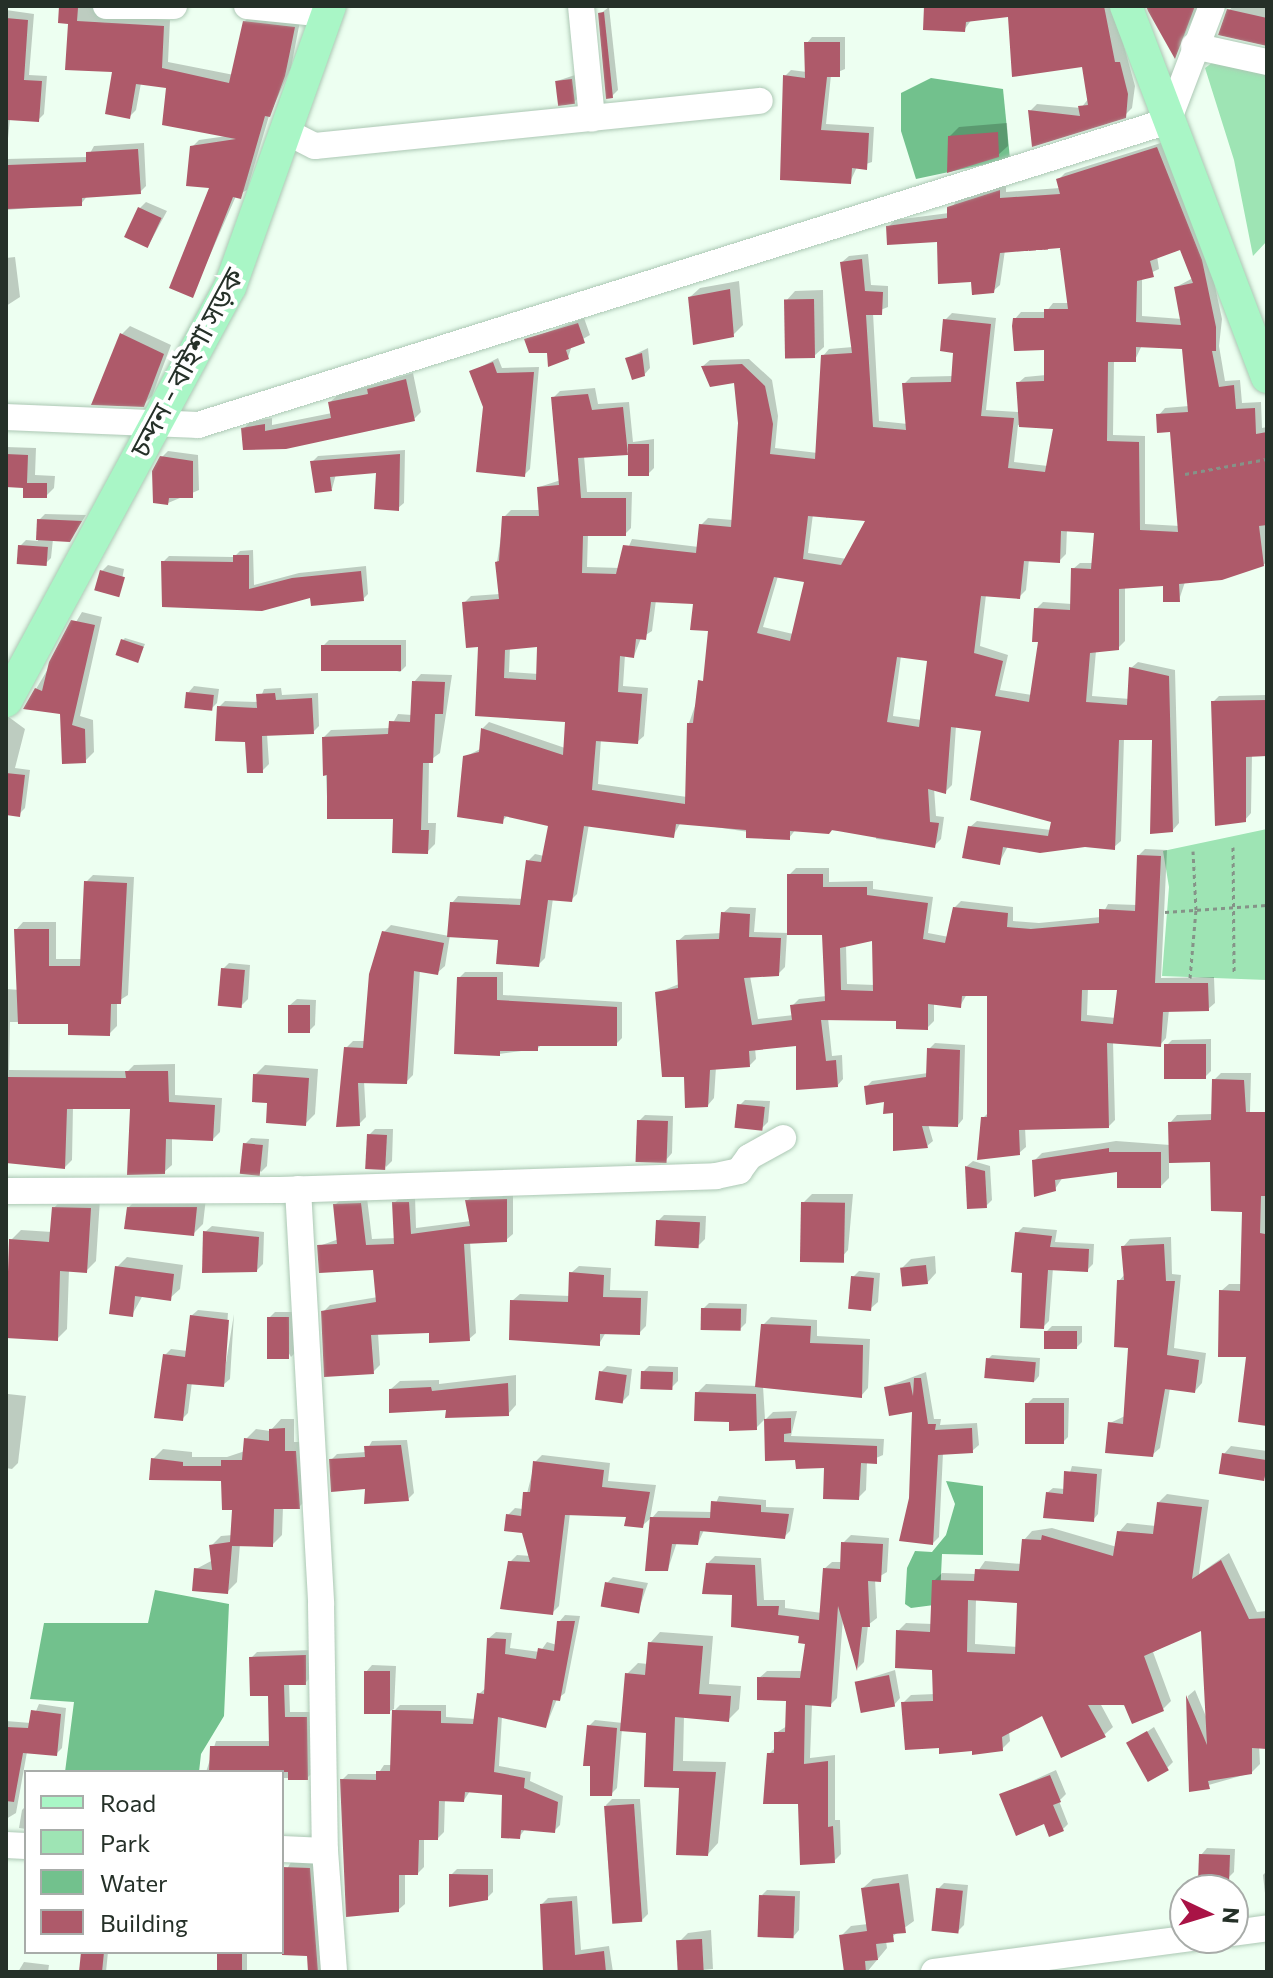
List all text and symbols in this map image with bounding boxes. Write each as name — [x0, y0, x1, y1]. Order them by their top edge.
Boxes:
street label: চন্দন - বাইশা সড়ক — [122, 262, 250, 462]
legend — [24, 1770, 284, 1954]
text: Road — [100, 1788, 156, 1817]
text: Park — [100, 1828, 150, 1857]
text: Water — [100, 1868, 168, 1897]
north arrow — [1169, 1874, 1249, 1954]
text: N — [1217, 1906, 1245, 1925]
text: Building — [100, 1908, 188, 1937]

